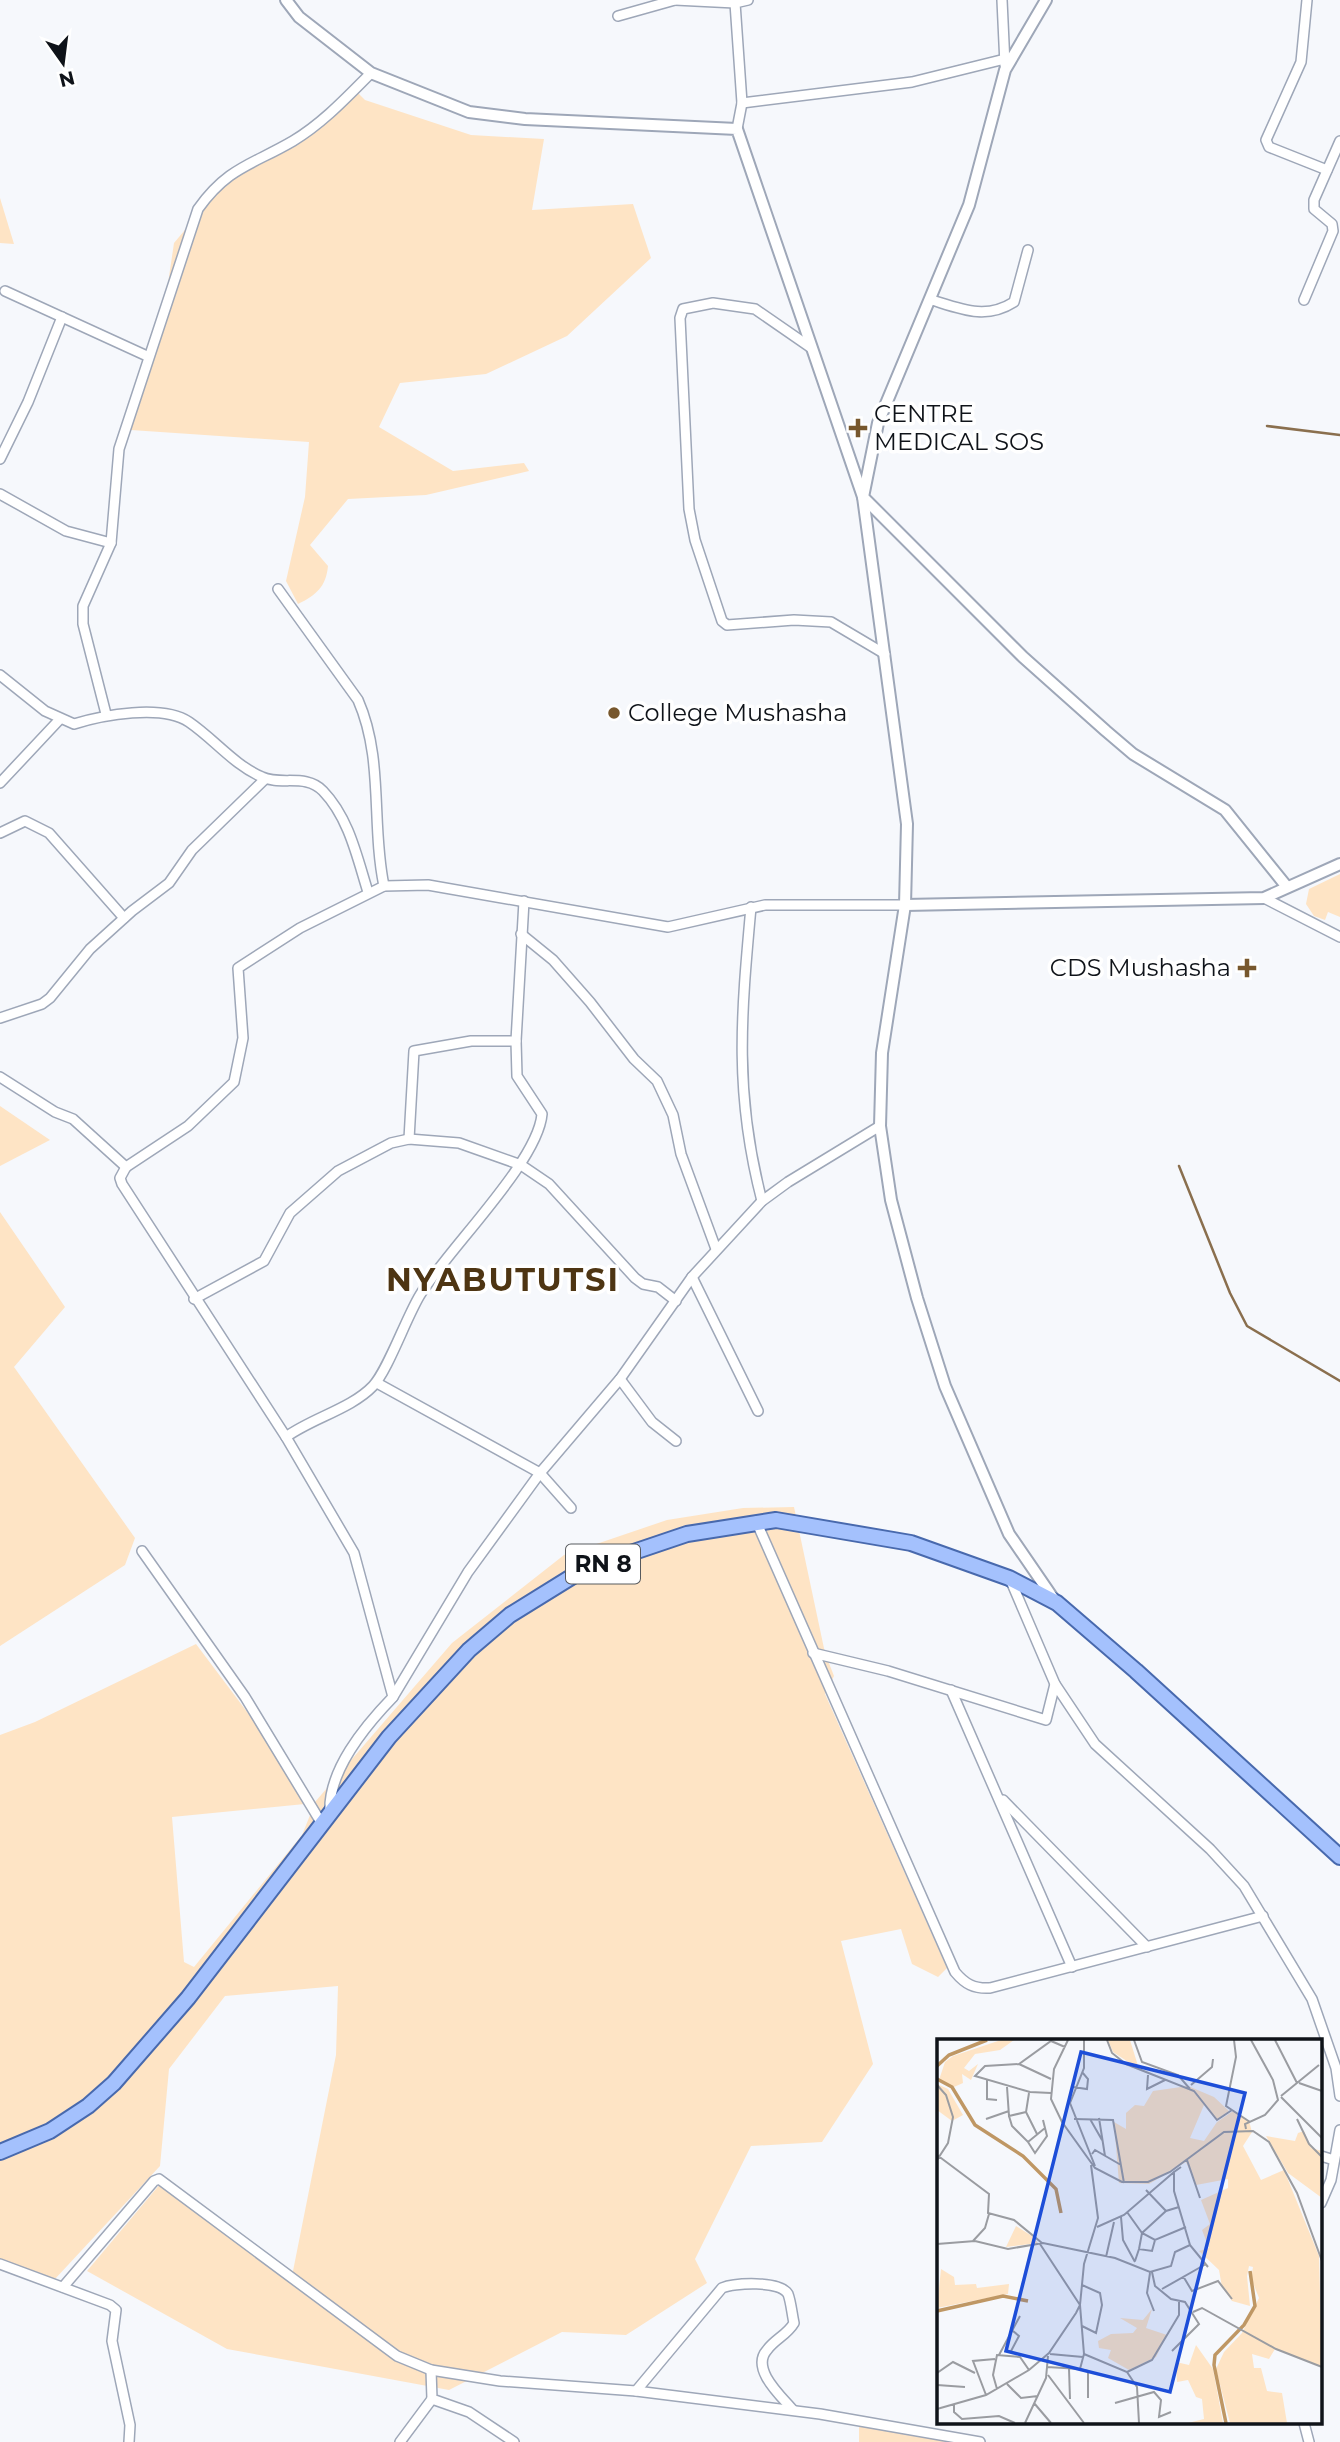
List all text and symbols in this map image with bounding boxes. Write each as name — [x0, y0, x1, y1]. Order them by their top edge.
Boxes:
north arrow — [28, 28, 98, 98]
text: N — [57, 66, 77, 92]
place label: CENTRE MEDICAL SOS — [874, 399, 1044, 456]
marker: CENTRE MEDICAL SOS — [848, 418, 868, 438]
place label: College Mushasha — [628, 698, 847, 727]
marker: College Mushasha — [606, 705, 622, 721]
place label: CDS Mushasha — [1050, 953, 1231, 982]
marker: CDS Mushasha — [1237, 958, 1257, 978]
district label: NYABUTUTSI — [386, 1260, 620, 1299]
road number: RN 8 — [566, 1544, 640, 1583]
inset map — [937, 2039, 1322, 2424]

